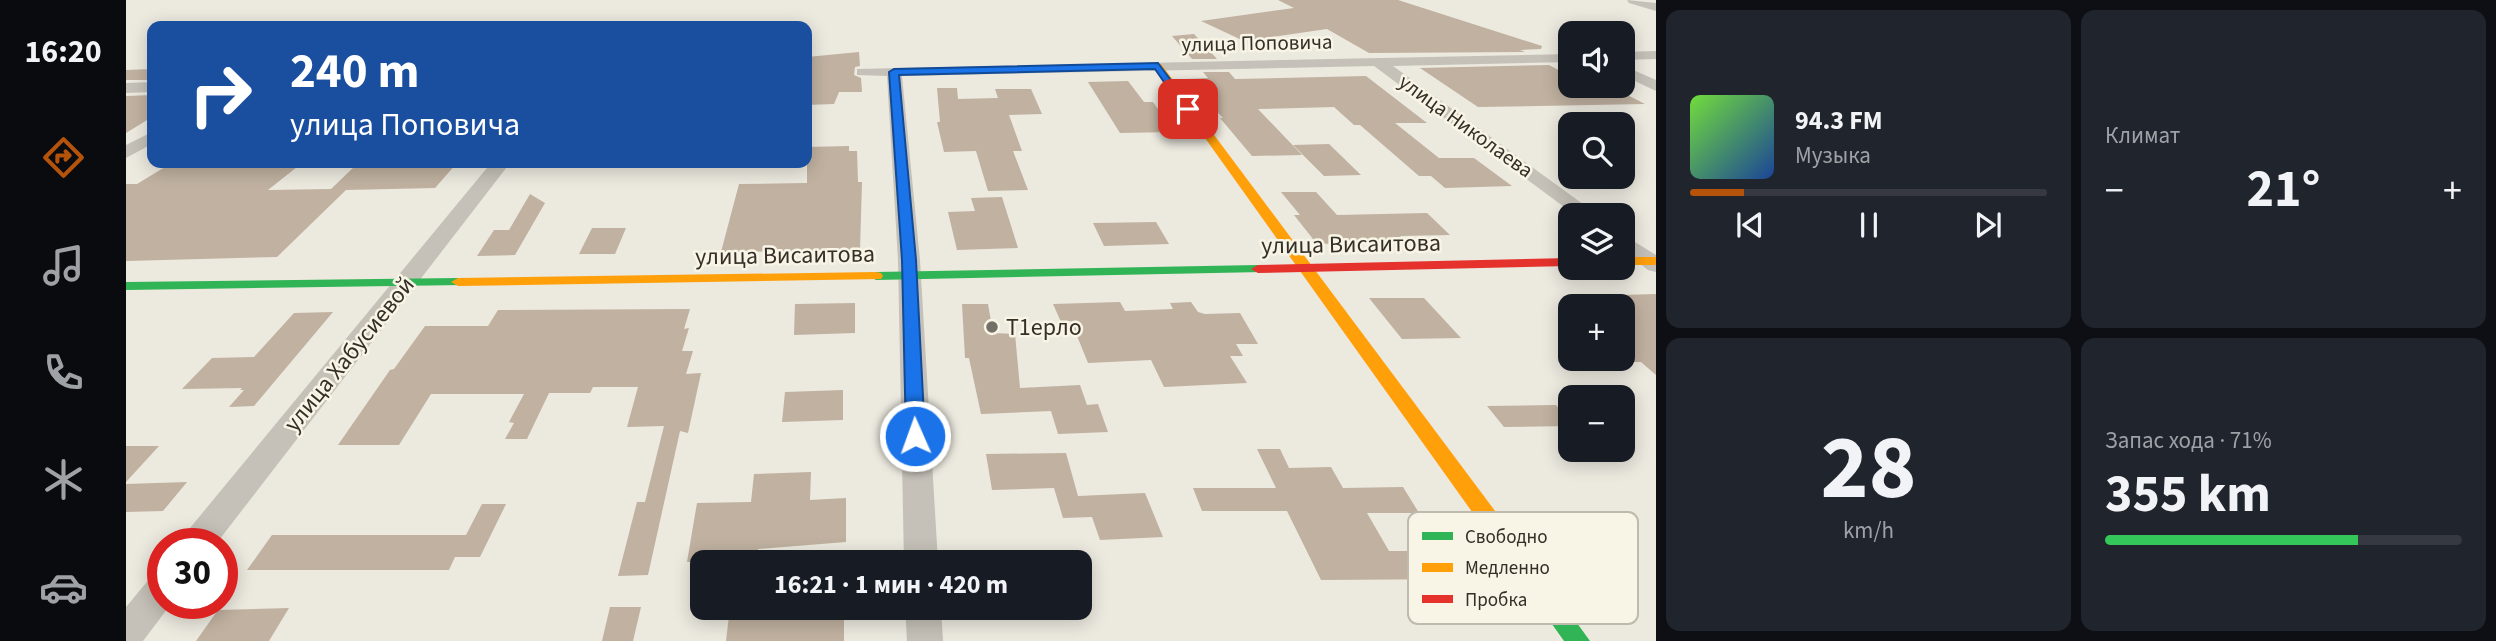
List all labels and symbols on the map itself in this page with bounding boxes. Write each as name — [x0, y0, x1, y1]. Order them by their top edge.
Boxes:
street label: улица Поповича — [1181, 27, 1333, 59]
street label: улица Николаева — [1393, 67, 1539, 185]
pin — [1158, 79, 1218, 139]
street label: улица Висаитова — [1261, 225, 1441, 264]
street label: улица Висаитова — [695, 236, 875, 275]
street label: улица Хабусиевой — [276, 269, 423, 440]
place label: Т1ерло — [1006, 310, 1082, 345]
marker: Т1ерло — [984, 319, 1000, 335]
position arrow — [878, 399, 952, 473]
legend — [1408, 512, 1638, 624]
text: Свободно — [1465, 524, 1548, 551]
speed limit sign: 30 — [147, 528, 238, 619]
text: Медленно — [1465, 555, 1550, 582]
text: Пробка — [1465, 587, 1527, 614]

